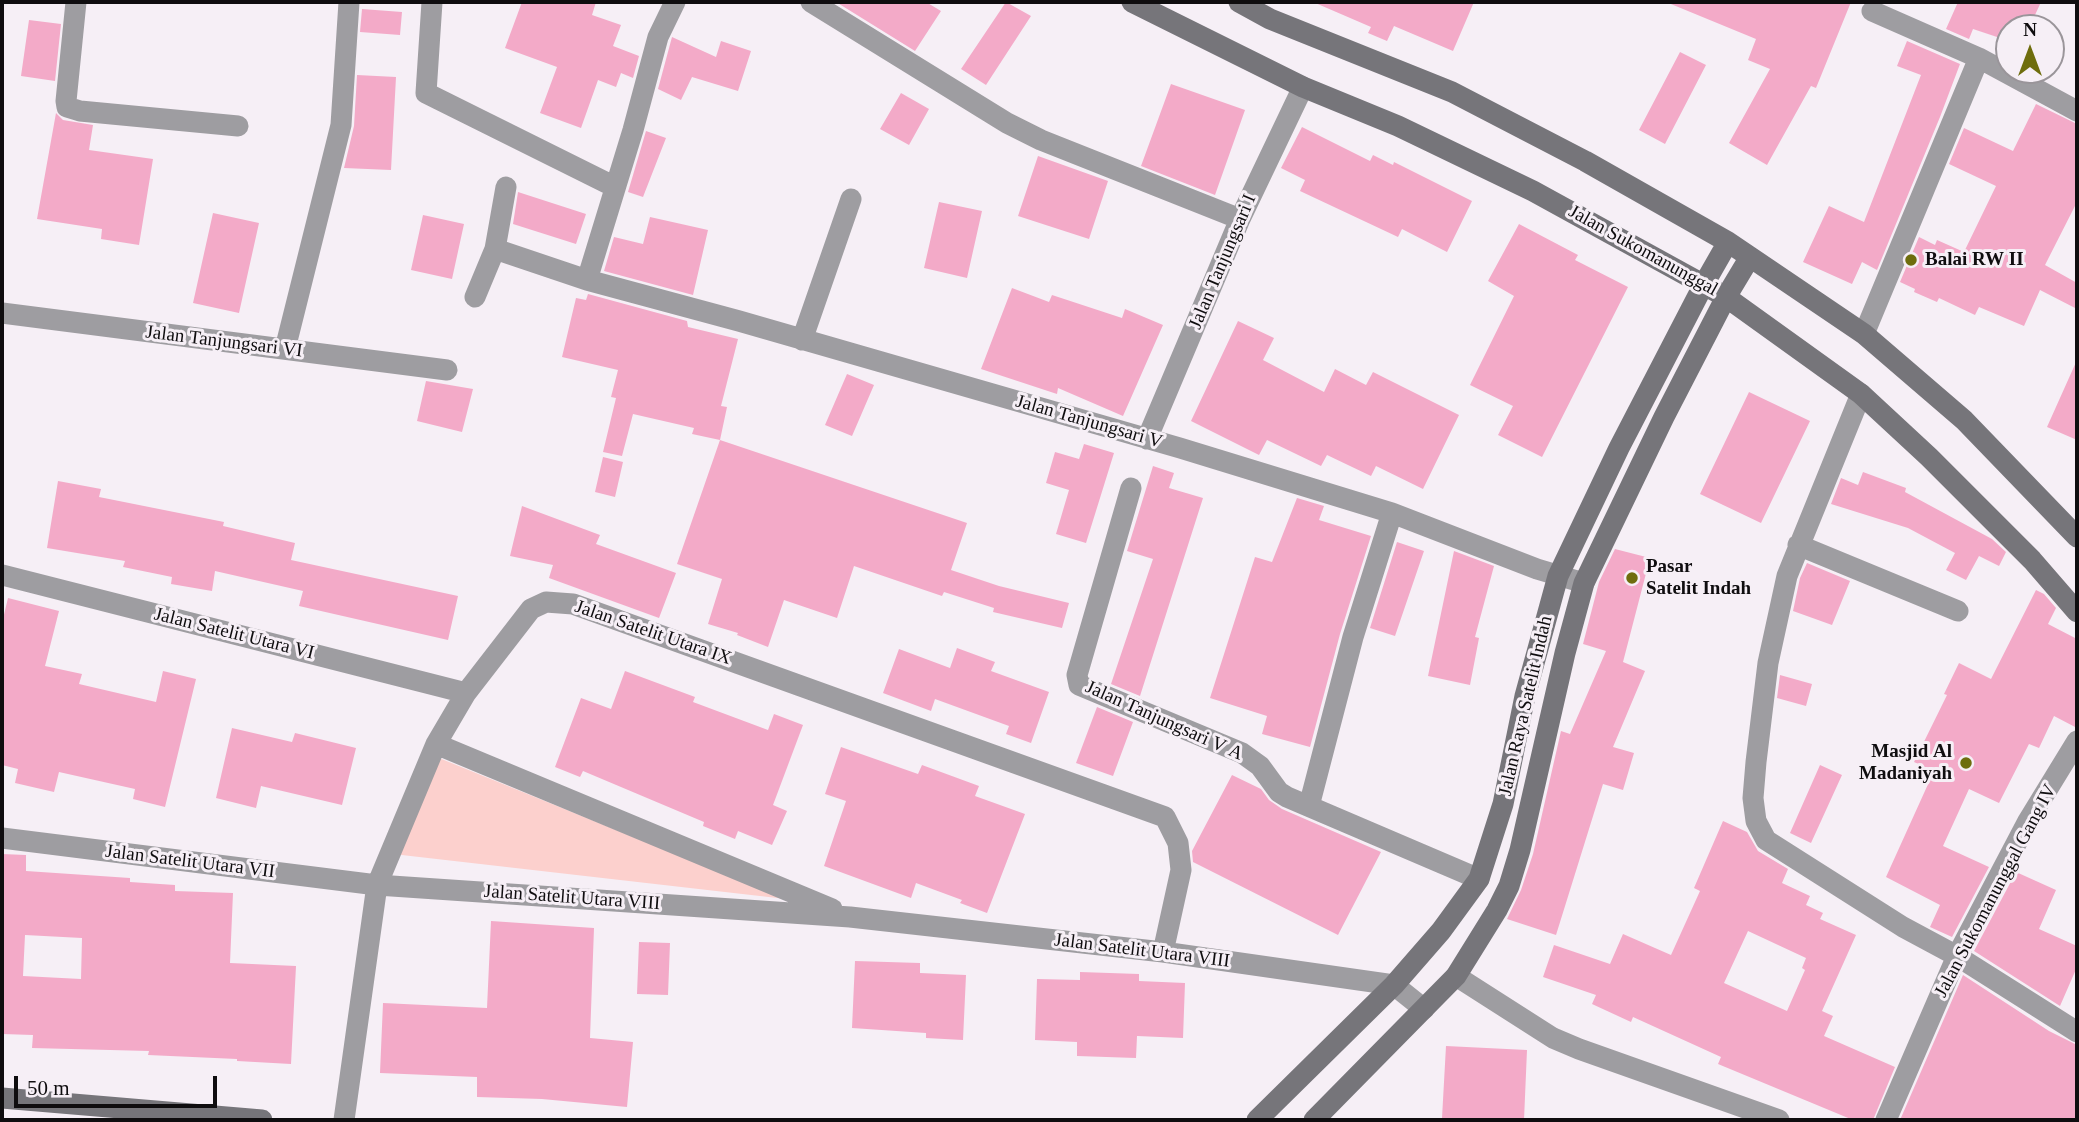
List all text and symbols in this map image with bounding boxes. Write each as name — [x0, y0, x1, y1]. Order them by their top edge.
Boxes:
north arrow — [1995, 14, 2065, 84]
text: N — [2023, 19, 2037, 40]
street label: Jalan Tanjungsari I — [1184, 191, 1262, 333]
street label: Jalan Sukomanunggal — [1564, 200, 1722, 302]
place label: Balai RW II — [1925, 249, 2024, 271]
marker: Balai RW II — [1903, 252, 1919, 268]
street label: Jalan Tanjungsari VI — [144, 321, 304, 363]
street label: Jalan Tanjungsari V — [1013, 390, 1165, 454]
place label: Pasar Satelit Indah — [1646, 556, 1751, 600]
marker: Pasar Satelit Indah — [1624, 570, 1640, 586]
street label: Jalan Satelit Utara IX — [572, 596, 734, 670]
street label: Jalan Satelit Utara VI — [152, 603, 316, 665]
street label: Jalan Raya Satelit Indah — [1494, 614, 1558, 798]
street label: Jalan Tanjungsari V A — [1082, 676, 1246, 766]
place label: Masjid Al Madaniyah — [1859, 741, 1952, 785]
marker: Masjid Al Madaniyah — [1958, 755, 1974, 771]
street label: Jalan Sukomanunggal Gang IV — [1930, 781, 2062, 1001]
street label: Jalan Satelit Utara VII — [104, 840, 276, 884]
street label: Jalan Satelit Utara VIII — [483, 880, 661, 916]
street label: Jalan Satelit Utara VIII — [1053, 929, 1231, 973]
scale bar — [18, 1062, 220, 1106]
text: 50 m — [27, 1076, 70, 1100]

